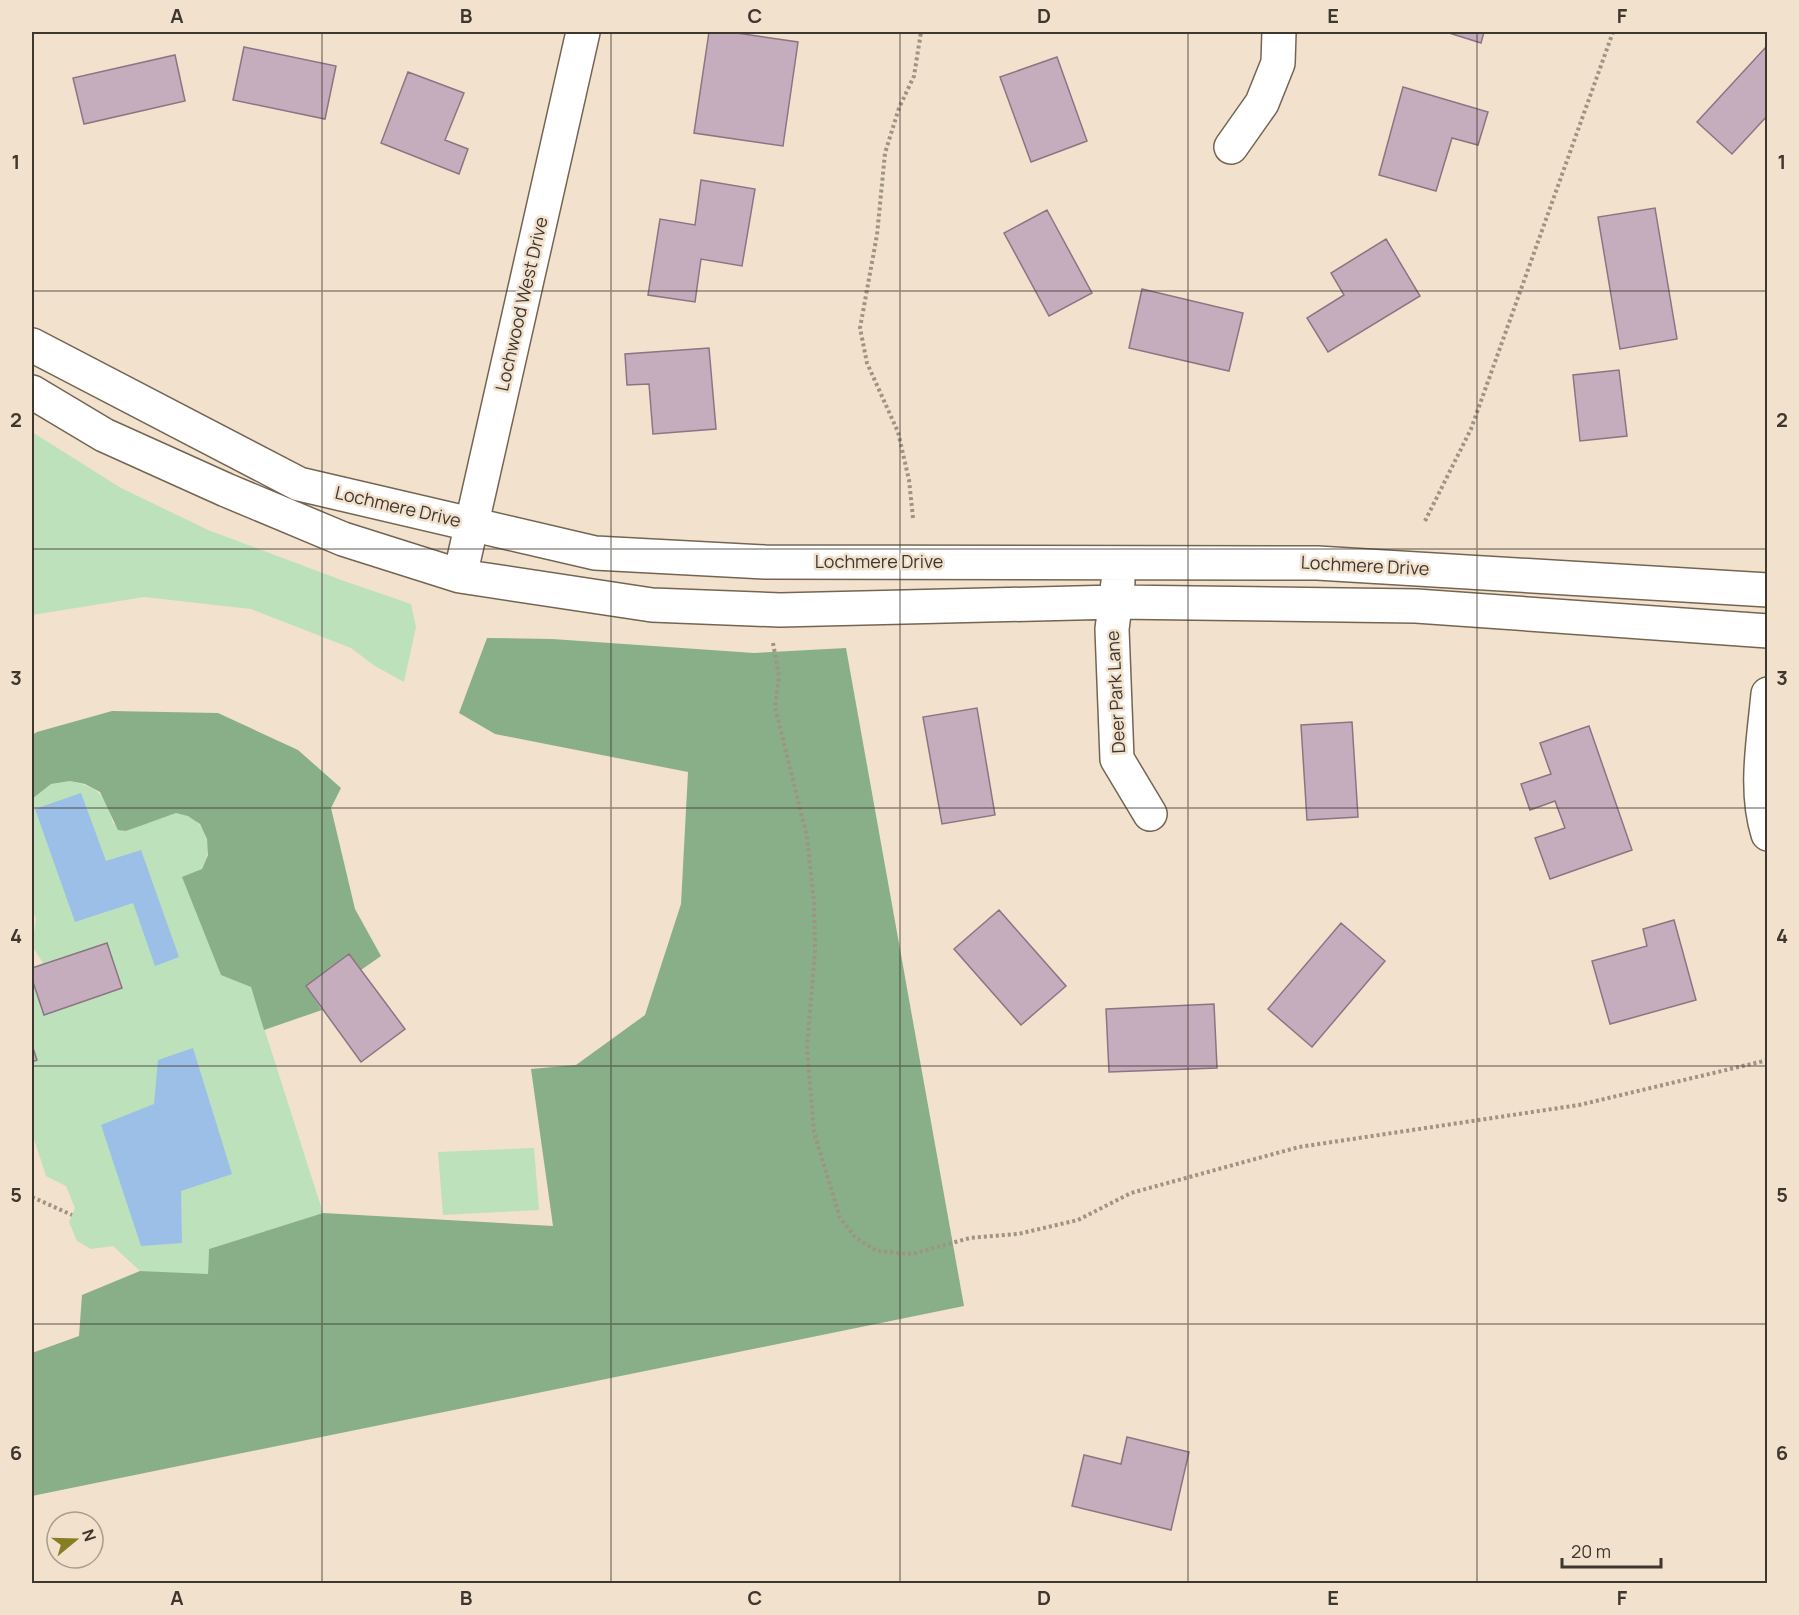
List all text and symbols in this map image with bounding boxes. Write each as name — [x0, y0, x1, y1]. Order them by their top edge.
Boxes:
text: A — [170, 2, 184, 29]
text: B — [460, 2, 473, 29]
text: C — [748, 2, 762, 29]
text: D — [1037, 2, 1051, 29]
text: E — [1327, 2, 1339, 29]
text: F — [1617, 2, 1628, 29]
text: 1 — [12, 148, 20, 175]
text: 1 — [1778, 148, 1786, 175]
street label: Lochwood West Drive — [489, 214, 553, 393]
text: 2 — [10, 406, 22, 433]
text: 2 — [1776, 406, 1788, 433]
street label: Lochmere Drive — [333, 480, 464, 532]
street label: Lochmere Drive — [815, 549, 943, 573]
street label: Lochmere Drive — [1300, 550, 1430, 580]
street label: Deer Park Lane — [1100, 630, 1130, 754]
text: 3 — [10, 664, 22, 691]
text: 3 — [1776, 664, 1788, 691]
text: 4 — [10, 922, 22, 949]
text: 4 — [1776, 922, 1788, 949]
text: 5 — [10, 1181, 22, 1208]
text: 5 — [1776, 1181, 1788, 1208]
text: 6 — [10, 1439, 22, 1466]
text: 6 — [1776, 1439, 1788, 1466]
north arrow — [45, 1510, 105, 1570]
text: N — [77, 1526, 101, 1544]
scale bar — [1562, 1531, 1661, 1569]
text: 20 m — [1571, 1539, 1611, 1563]
text: A — [170, 1584, 184, 1611]
text: B — [460, 1584, 473, 1611]
text: C — [748, 1584, 762, 1611]
text: D — [1037, 1584, 1051, 1611]
text: E — [1327, 1584, 1339, 1611]
text: F — [1617, 1584, 1628, 1611]

